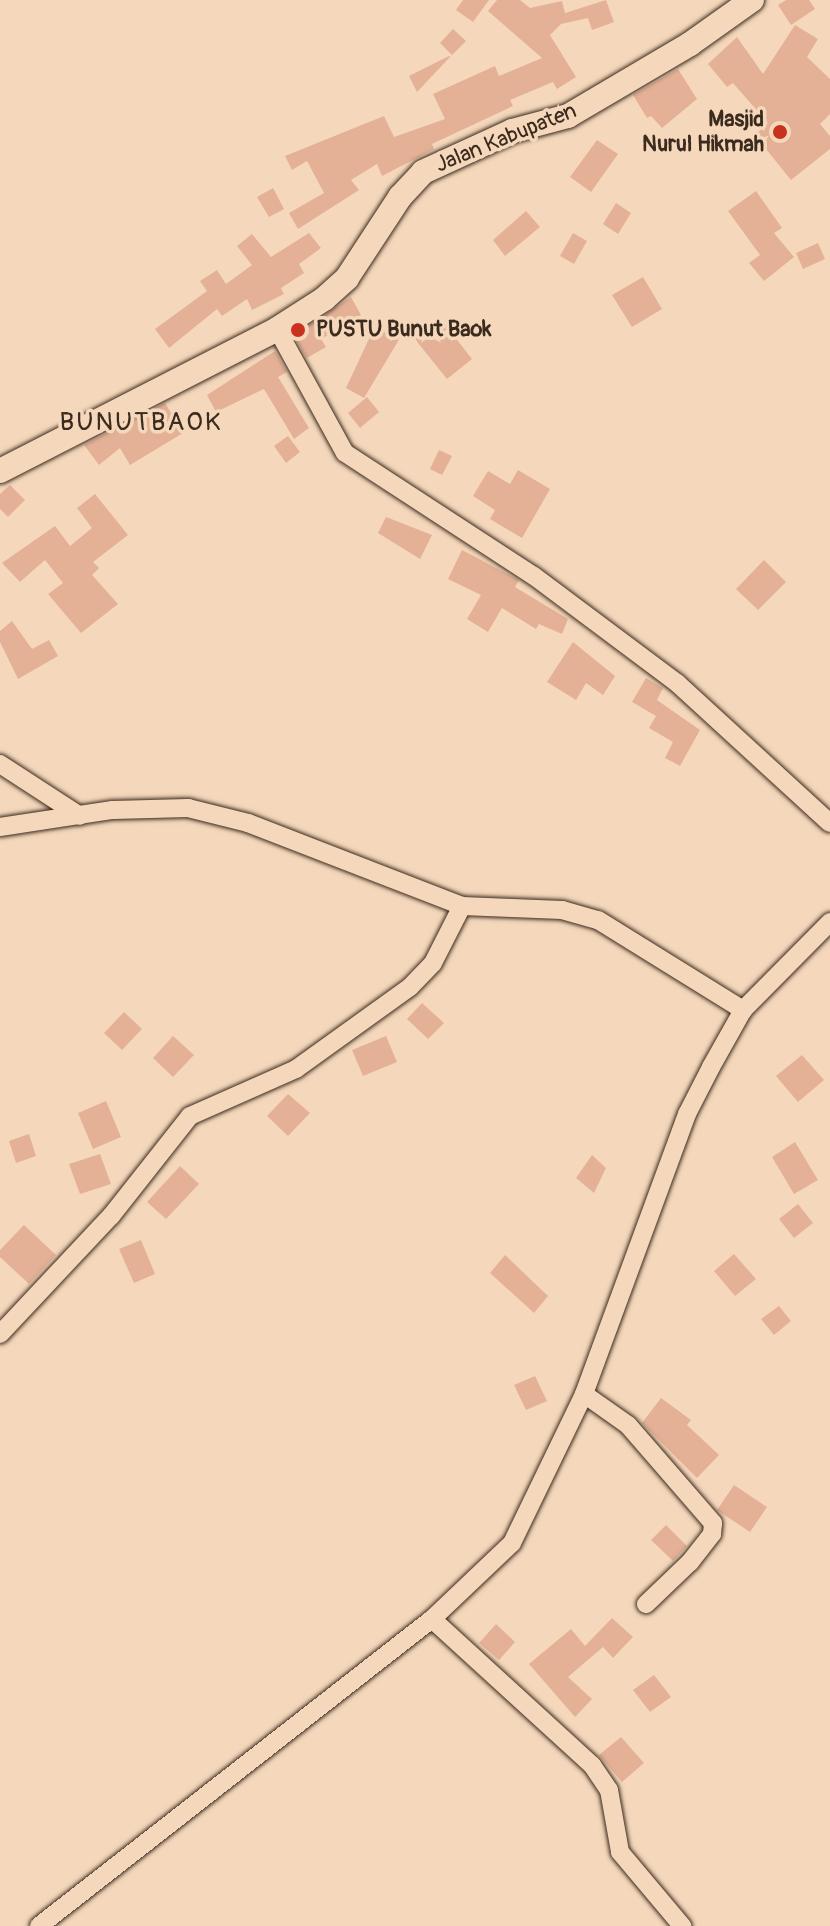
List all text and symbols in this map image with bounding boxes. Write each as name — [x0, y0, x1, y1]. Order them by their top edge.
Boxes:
street label: Jalan Kabupaten — [432, 98, 580, 178]
place label: Masjid Nurul Hikmah — [642, 106, 764, 158]
marker: Masjid Nurul Hikmah — [771, 123, 789, 141]
place label: PUSTU Bunut Baok — [316, 317, 491, 343]
marker: PUSTU Bunut Baok — [287, 319, 309, 341]
district label: BUNUTBAOK — [60, 407, 222, 439]

